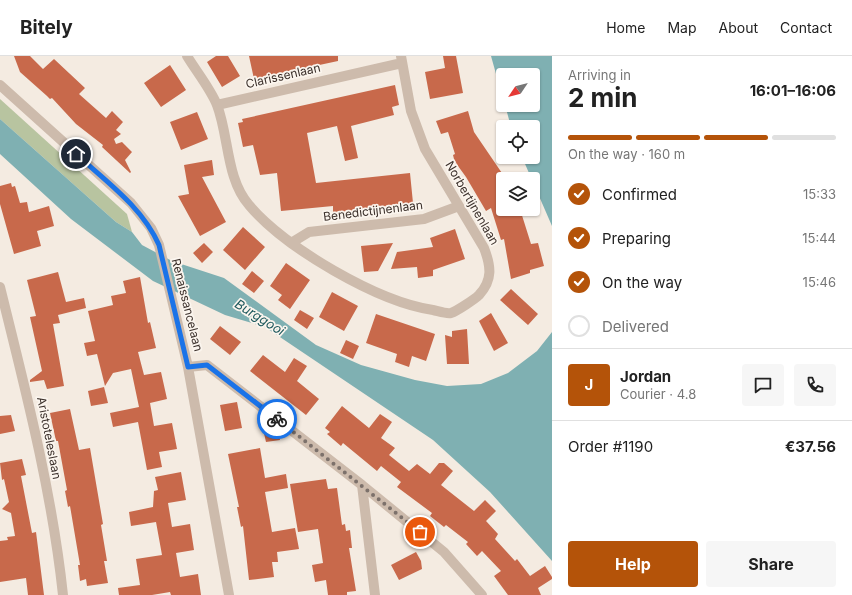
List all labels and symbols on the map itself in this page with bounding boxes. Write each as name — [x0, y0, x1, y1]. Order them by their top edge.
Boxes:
street label: Clarissenlaan — [244, 60, 322, 91]
north arrow — [496, 68, 540, 112]
pin — [59, 137, 93, 171]
street label: Norbertijnenlaan — [442, 158, 503, 247]
street label: Benedictijnenlaan — [322, 197, 424, 224]
street label: Renaissancelaan — [169, 257, 206, 353]
water label: Burggooi — [232, 295, 289, 339]
street label: Aristoteleslaan — [34, 395, 65, 480]
courier — [257, 399, 297, 439]
pin — [403, 515, 437, 549]

